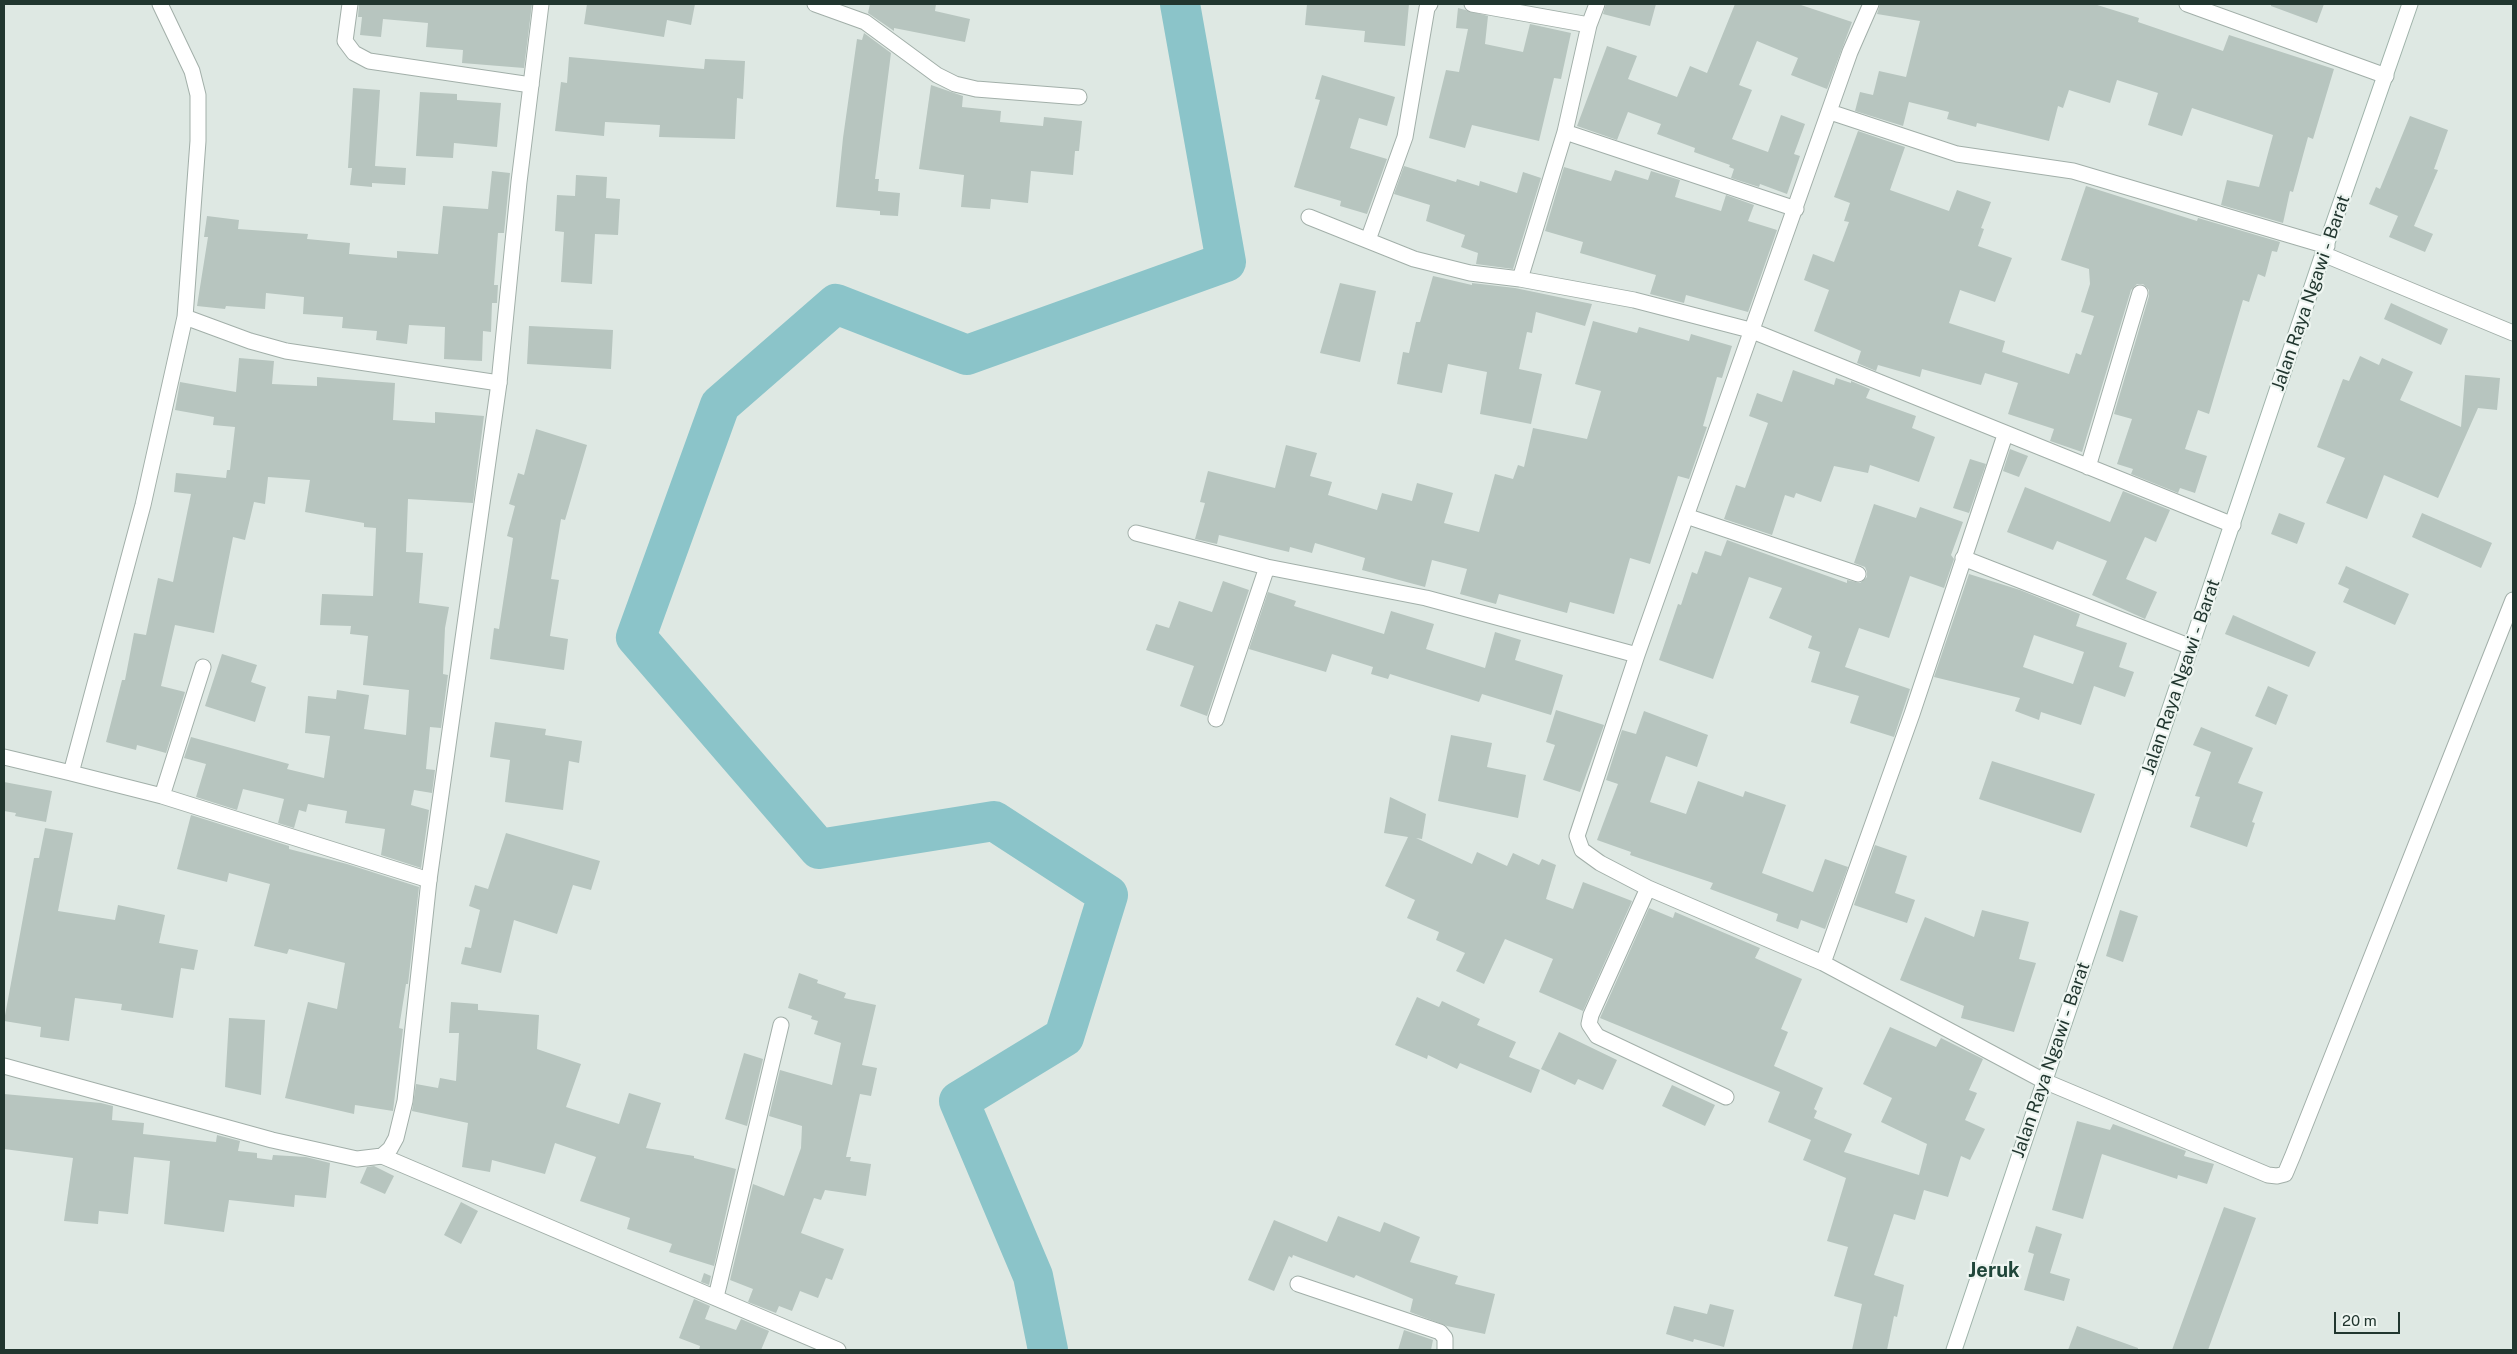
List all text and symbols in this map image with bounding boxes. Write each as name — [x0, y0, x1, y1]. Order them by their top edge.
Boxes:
street label: Jalan Raya Ngawi - Barat — [2267, 192, 2355, 394]
street label: Jalan Raya Ngawi - Barat — [2137, 576, 2225, 778]
street label: Jalan Raya Ngawi - Barat — [2007, 959, 2095, 1161]
district label: Jeruk — [1968, 1259, 2020, 1283]
scale bar — [2337, 1302, 2403, 1334]
text: 20 m — [2342, 1312, 2377, 1329]

